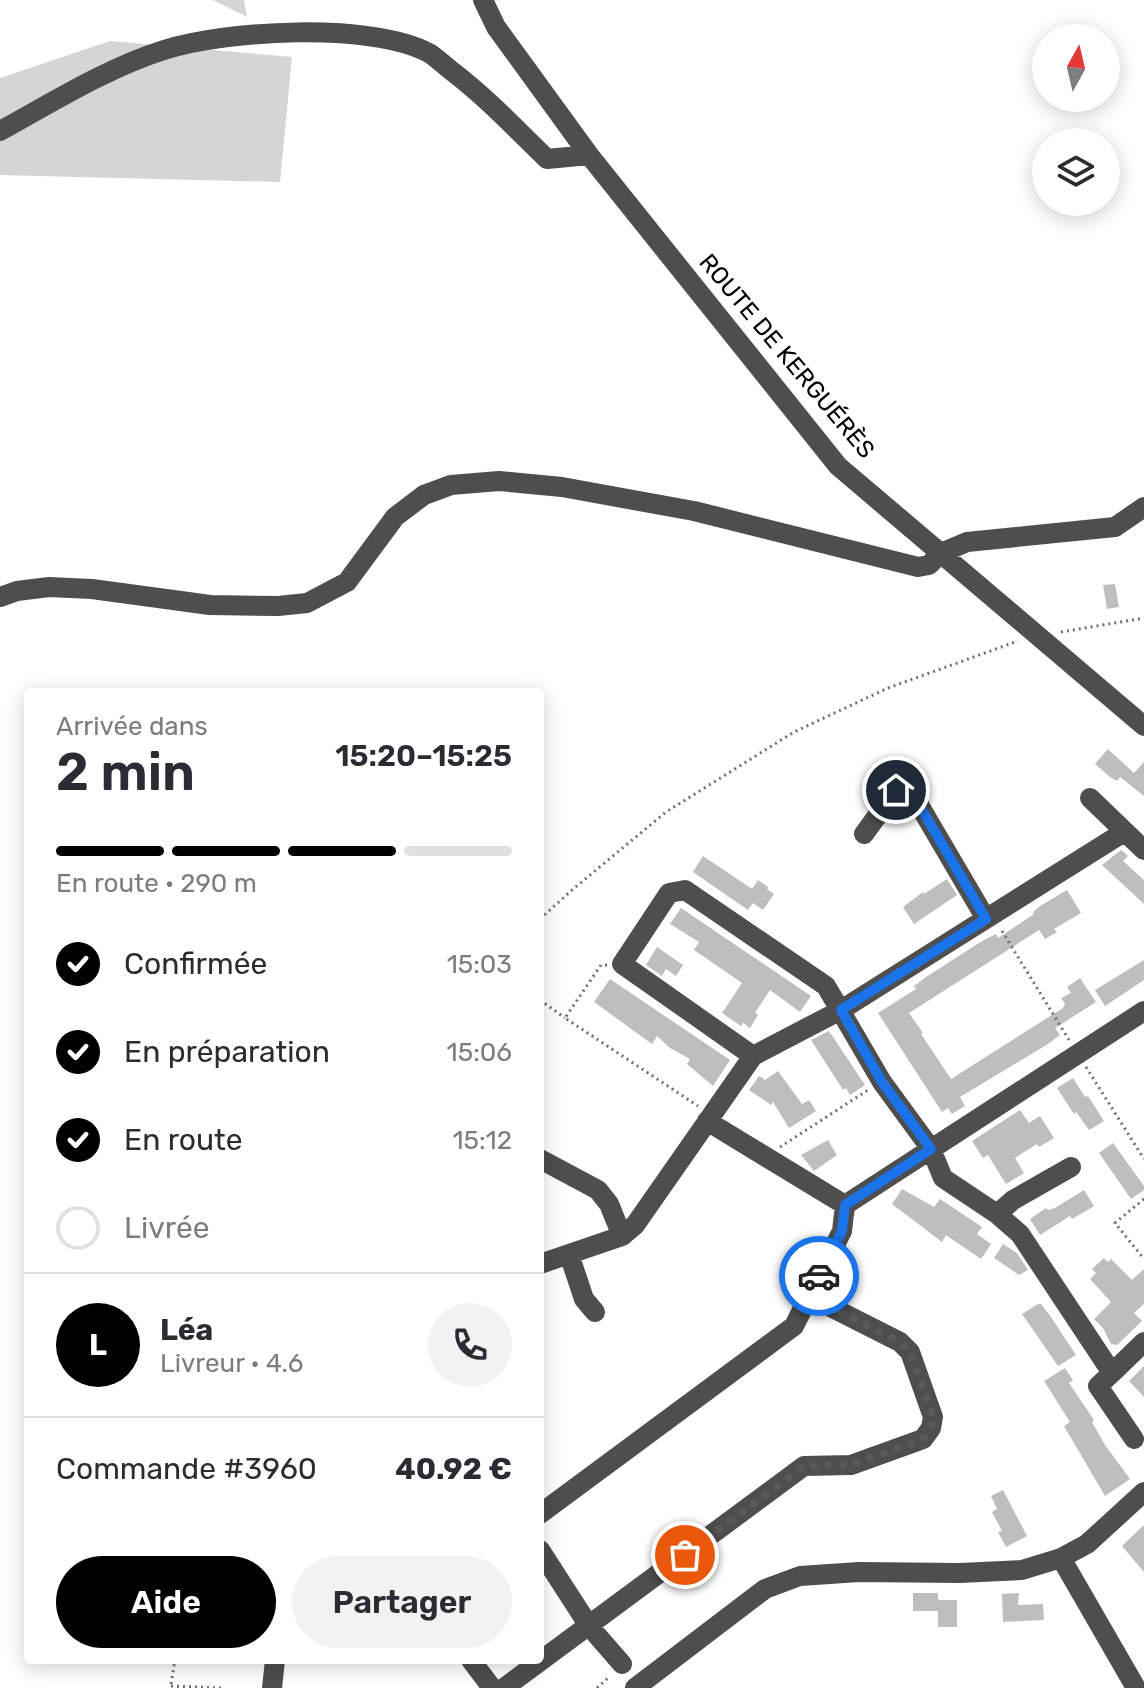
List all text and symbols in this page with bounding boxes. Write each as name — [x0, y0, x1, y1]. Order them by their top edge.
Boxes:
north arrow — [1032, 24, 1120, 112]
map controls — [1032, 24, 1120, 216]
button: layers — [1032, 128, 1120, 216]
street label: ROUTE DE KERGUÉRÈS — [693, 248, 881, 464]
text: Arrivée dans — [56, 711, 208, 742]
text: 15:20–15:25 — [335, 738, 512, 774]
text: 2 min — [56, 741, 195, 803]
pin — [862, 756, 930, 824]
icon: home — [874, 768, 918, 812]
text: En route · 290 m — [56, 868, 257, 899]
icon: check — [56, 942, 100, 986]
text: Confirmée — [124, 946, 267, 982]
text: 15:03 — [447, 949, 512, 980]
icon: check — [56, 1030, 100, 1074]
text: En préparation — [124, 1034, 330, 1070]
text: 15:06 — [447, 1037, 512, 1068]
icon: check — [56, 1118, 100, 1162]
text: En route — [124, 1122, 243, 1158]
text: 15:12 — [452, 1125, 512, 1156]
text: Livrée — [124, 1210, 209, 1246]
courier — [779, 1236, 859, 1316]
icon: car — [797, 1254, 841, 1298]
button: phone — [428, 1303, 512, 1387]
text: Léa — [160, 1312, 213, 1348]
text: L — [89, 1327, 107, 1363]
text: Livreur · 4.6 — [160, 1348, 303, 1379]
text: Commande #3960 — [56, 1451, 317, 1487]
text: 40.92 € — [395, 1451, 512, 1487]
pin — [651, 1521, 719, 1589]
icon: bag — [663, 1533, 707, 1577]
button: Aide — [56, 1556, 276, 1648]
button: Partager — [292, 1556, 512, 1648]

